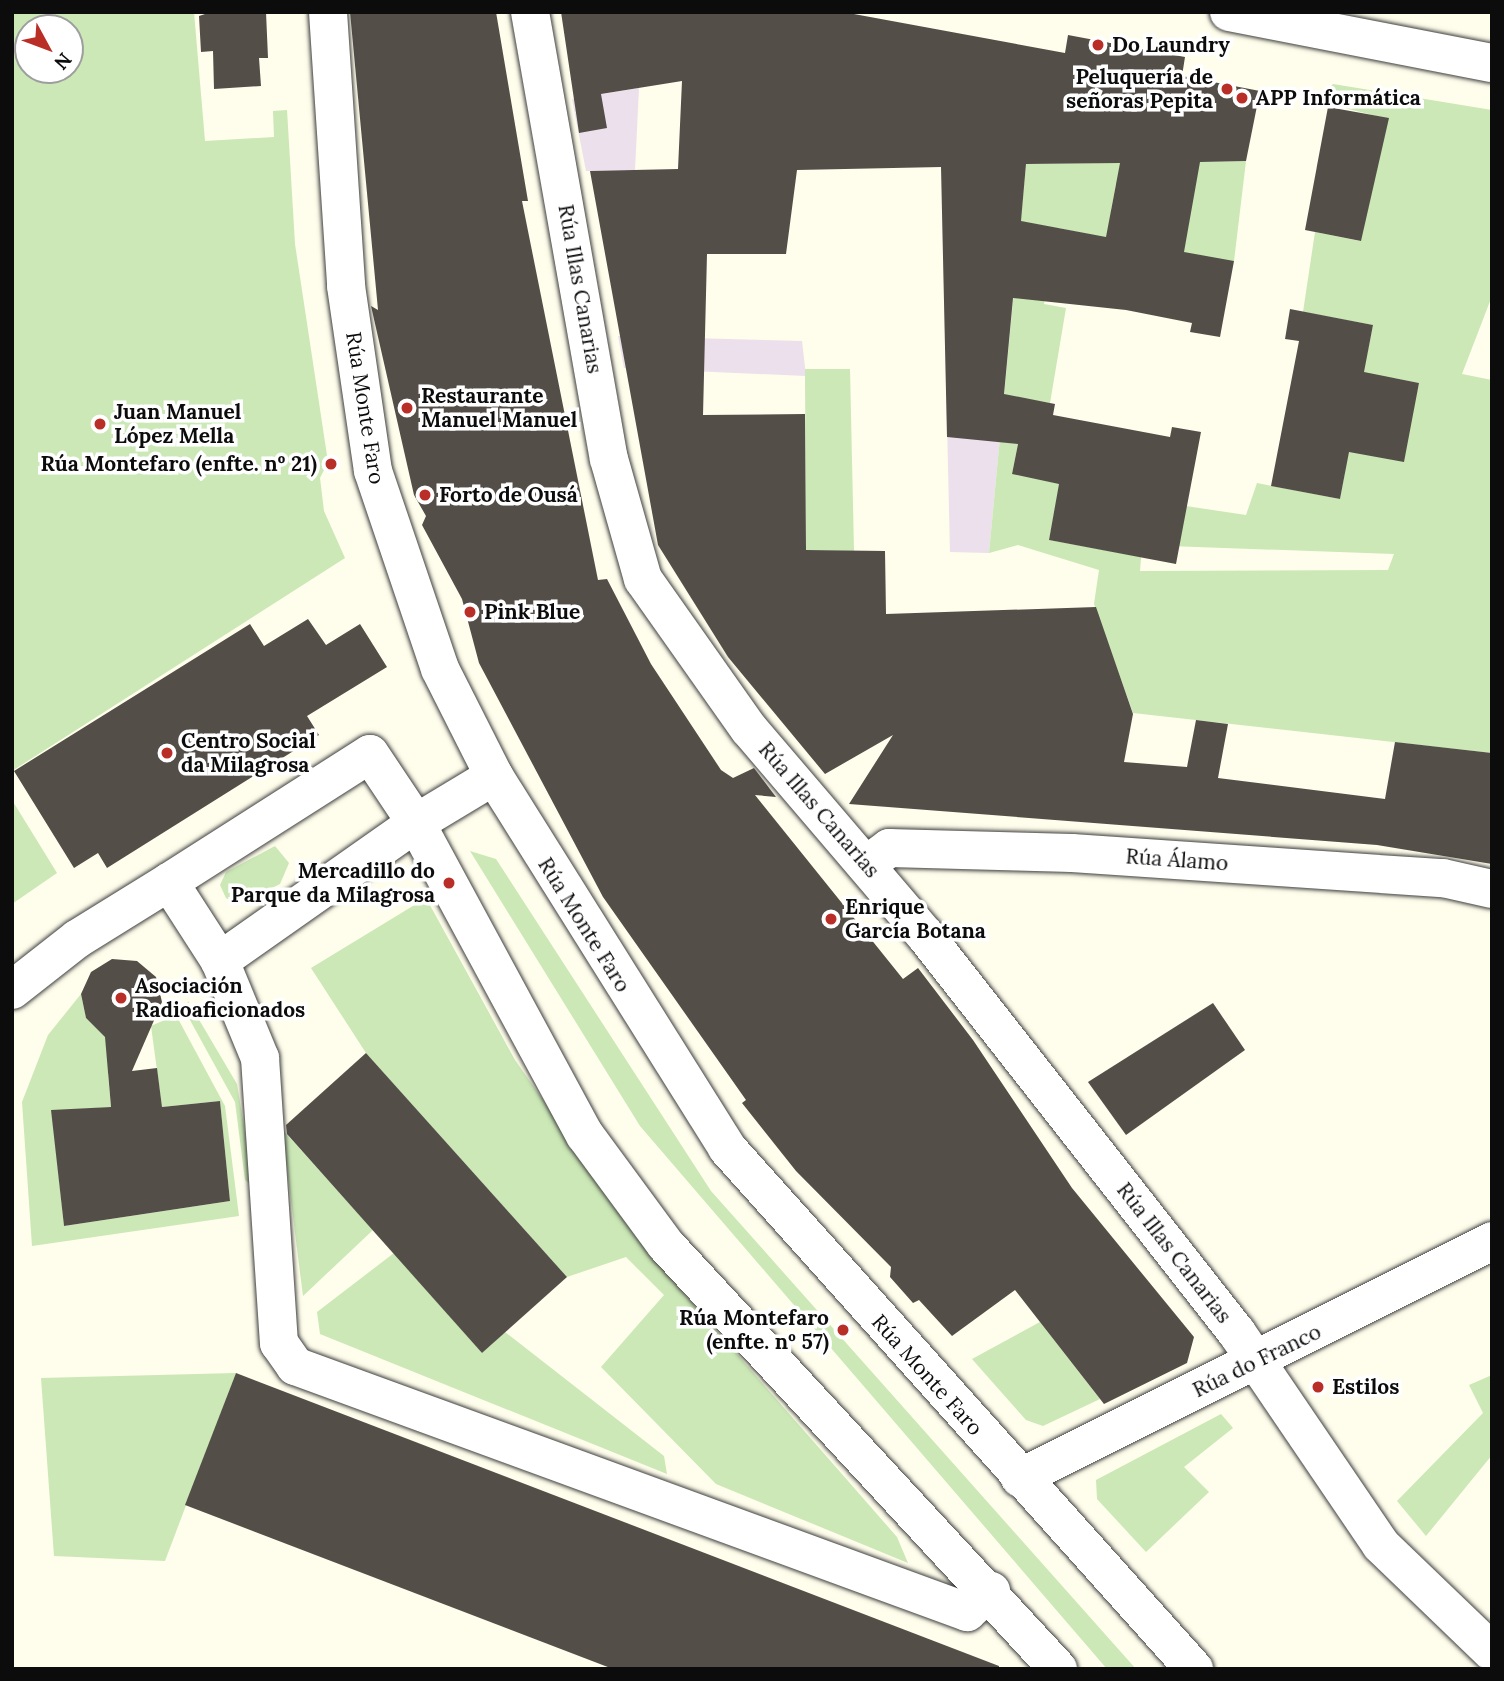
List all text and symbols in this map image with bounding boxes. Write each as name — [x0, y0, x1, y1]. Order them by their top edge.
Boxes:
north arrow — [14, 14, 84, 84]
place label: Do Laundry — [1112, 32, 1230, 58]
marker: Do Laundry — [1090, 37, 1106, 53]
text: N — [49, 48, 77, 75]
place label: Peluquería de señoras Pepita — [1066, 64, 1213, 114]
marker: Peluquería de señoras Pepita — [1219, 81, 1235, 97]
place label: APP Informática — [1256, 85, 1421, 111]
marker: APP Informática — [1234, 90, 1250, 106]
street label: Rúa Illas Canarias — [553, 202, 607, 376]
street label: Rúa Monte Faro — [341, 330, 389, 486]
place label: Restaurante Manuel Manuel — [421, 383, 577, 433]
place label: Juan Manuel López Mella — [114, 399, 241, 449]
marker: Restaurante Manuel Manuel — [399, 400, 415, 416]
marker: Juan Manuel López Mella — [92, 416, 108, 432]
place label: Rúa Montefaro (enfte. nº 21) — [40, 451, 317, 477]
marker: Rúa Montefaro (enfte. nº 21) — [323, 456, 339, 472]
place label: Forto de Ousá — [439, 482, 578, 508]
marker: Forto de Ousá — [417, 487, 433, 503]
place label: Pink Blue — [484, 599, 580, 625]
marker: Pink Blue — [462, 604, 478, 620]
place label: Centro Social da Milagrosa — [181, 728, 316, 778]
street label: Rúa Illas Canarias — [753, 737, 885, 883]
marker: Centro Social da Milagrosa — [159, 745, 175, 761]
street label: Rúa Álamo — [1125, 844, 1229, 876]
street label: Rúa Monte Faro — [533, 853, 635, 997]
place label: Mercadillo do Parque da Milagrosa — [231, 858, 435, 908]
marker: Mercadillo do Parque da Milagrosa — [441, 875, 457, 891]
place label: Enrique García Botana — [845, 894, 986, 944]
marker: Enrique García Botana — [823, 911, 839, 927]
place label: Asociación Radioaficionados — [135, 973, 305, 1023]
marker: Asociación Radioaficionados — [113, 990, 129, 1006]
street label: Rúa Illas Canarias — [1111, 1178, 1237, 1328]
place label: Rúa Montefaro (enfte. nº 57) — [679, 1305, 829, 1355]
street label: Rúa Monte Faro — [866, 1309, 988, 1441]
street label: Rúa do Franco — [1189, 1319, 1325, 1403]
marker: Rúa Montefaro (enfte. nº 57) — [835, 1322, 851, 1338]
place label: Estilos — [1332, 1374, 1399, 1400]
marker: Estilos — [1310, 1379, 1326, 1395]

